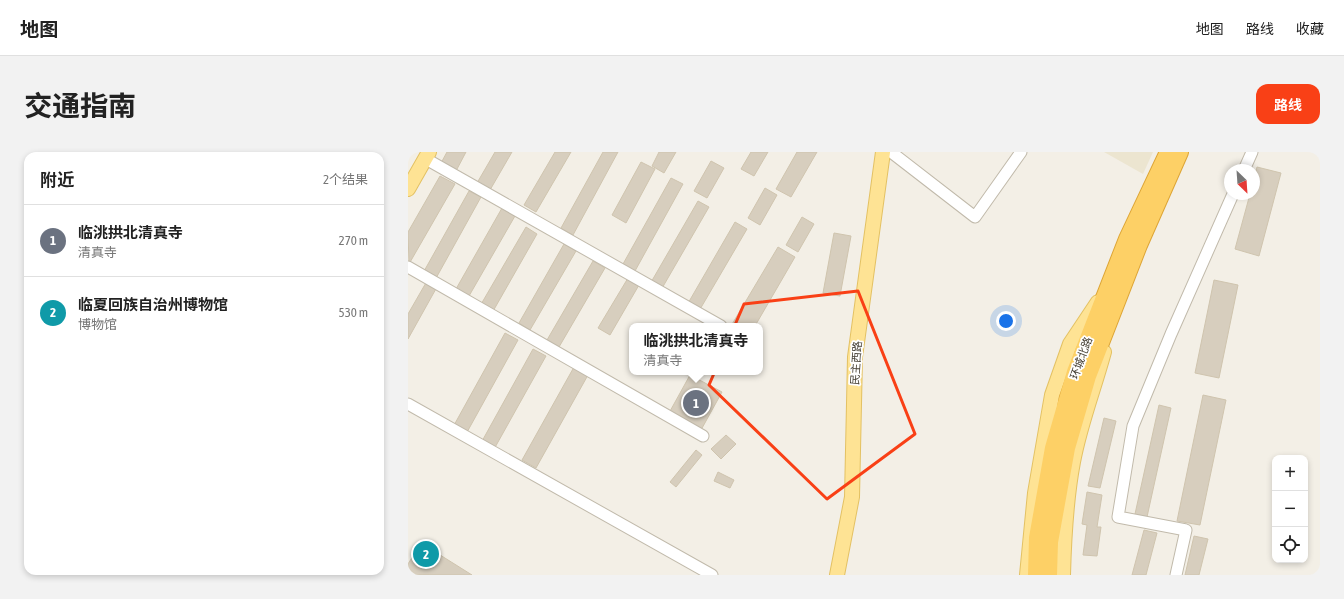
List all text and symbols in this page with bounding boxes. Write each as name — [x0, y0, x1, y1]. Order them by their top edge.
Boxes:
text: 地图 — [20, 18, 58, 40]
text: 地图 — [1196, 21, 1224, 37]
text: 路线 — [1246, 21, 1274, 37]
text: 收藏 — [1296, 21, 1324, 37]
button: 路线 — [1256, 84, 1320, 124]
text: 交通指南 — [24, 90, 136, 122]
north arrow — [1224, 164, 1260, 200]
text: 附近 — [40, 170, 74, 190]
text: 2个结果 — [323, 172, 368, 187]
text: 临洮拱北清真寺 — [78, 224, 183, 241]
text: 1 — [50, 233, 56, 248]
text: 270 m — [339, 233, 368, 248]
text: 清真寺 — [78, 245, 117, 260]
text: 临夏回族自治州博物馆 — [78, 296, 228, 313]
text: 2 — [50, 305, 56, 320]
text: 530 m — [339, 305, 368, 320]
your location — [996, 311, 1016, 331]
text: 博物馆 — [78, 317, 117, 332]
popup — [629, 323, 763, 375]
text: 临洮拱北清真寺 — [643, 332, 749, 349]
street label: 环城北路 — [1068, 335, 1094, 381]
street label: 民主西路 — [848, 341, 864, 385]
text: 清真寺 — [643, 353, 683, 368]
pin: 1 — [683, 388, 709, 418]
map controls — [1272, 455, 1308, 563]
button: + — [1272, 455, 1308, 491]
button: − — [1272, 491, 1308, 527]
button: locate — [1272, 527, 1308, 563]
pin: 2 — [413, 539, 439, 569]

